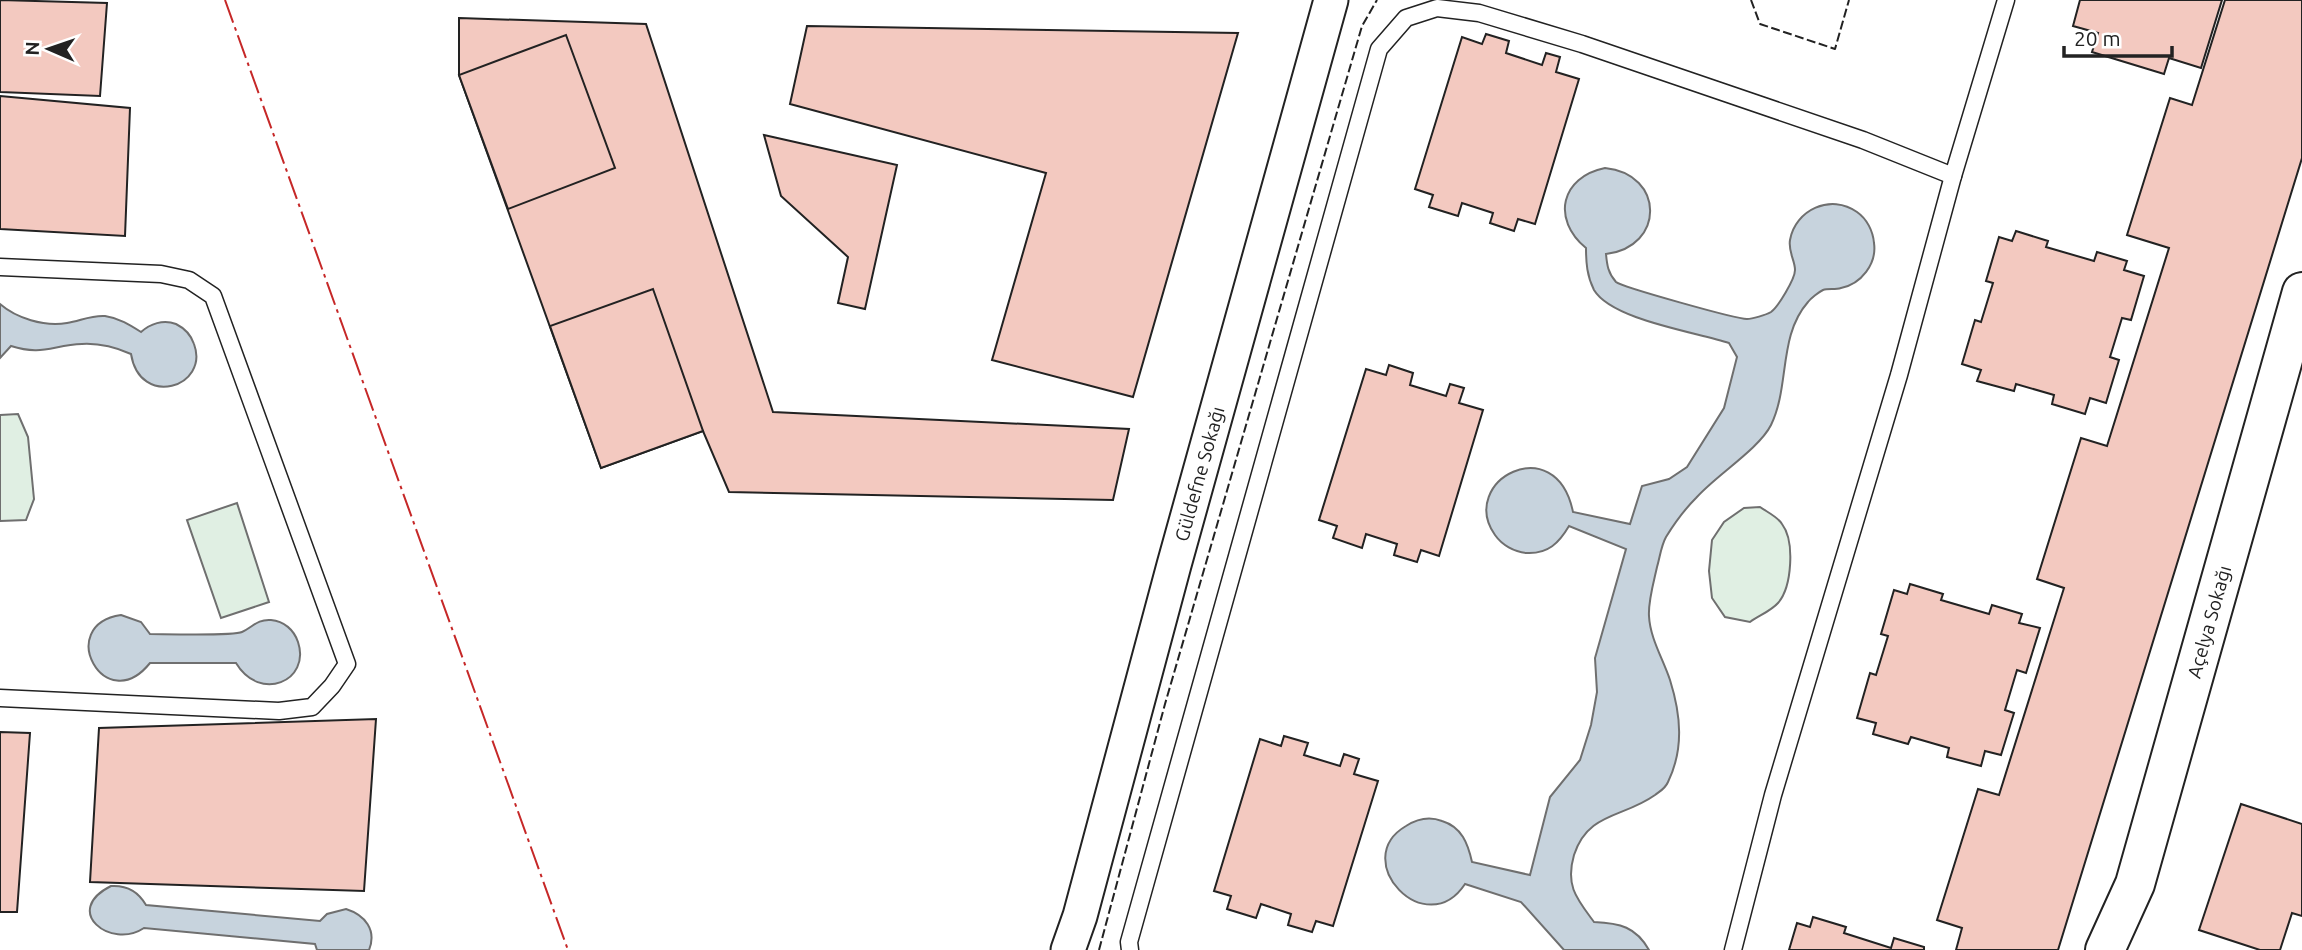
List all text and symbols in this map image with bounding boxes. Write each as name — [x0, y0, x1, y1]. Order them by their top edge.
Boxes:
north arrow — [14, 14, 84, 84]
scale bar — [2064, 14, 2172, 58]
text: 20 m — [2074, 26, 2121, 50]
text: N — [21, 41, 43, 56]
street label: Güldefne Sokağı — [1170, 404, 1229, 544]
street label: Açelya Sokağı — [2183, 563, 2235, 680]

